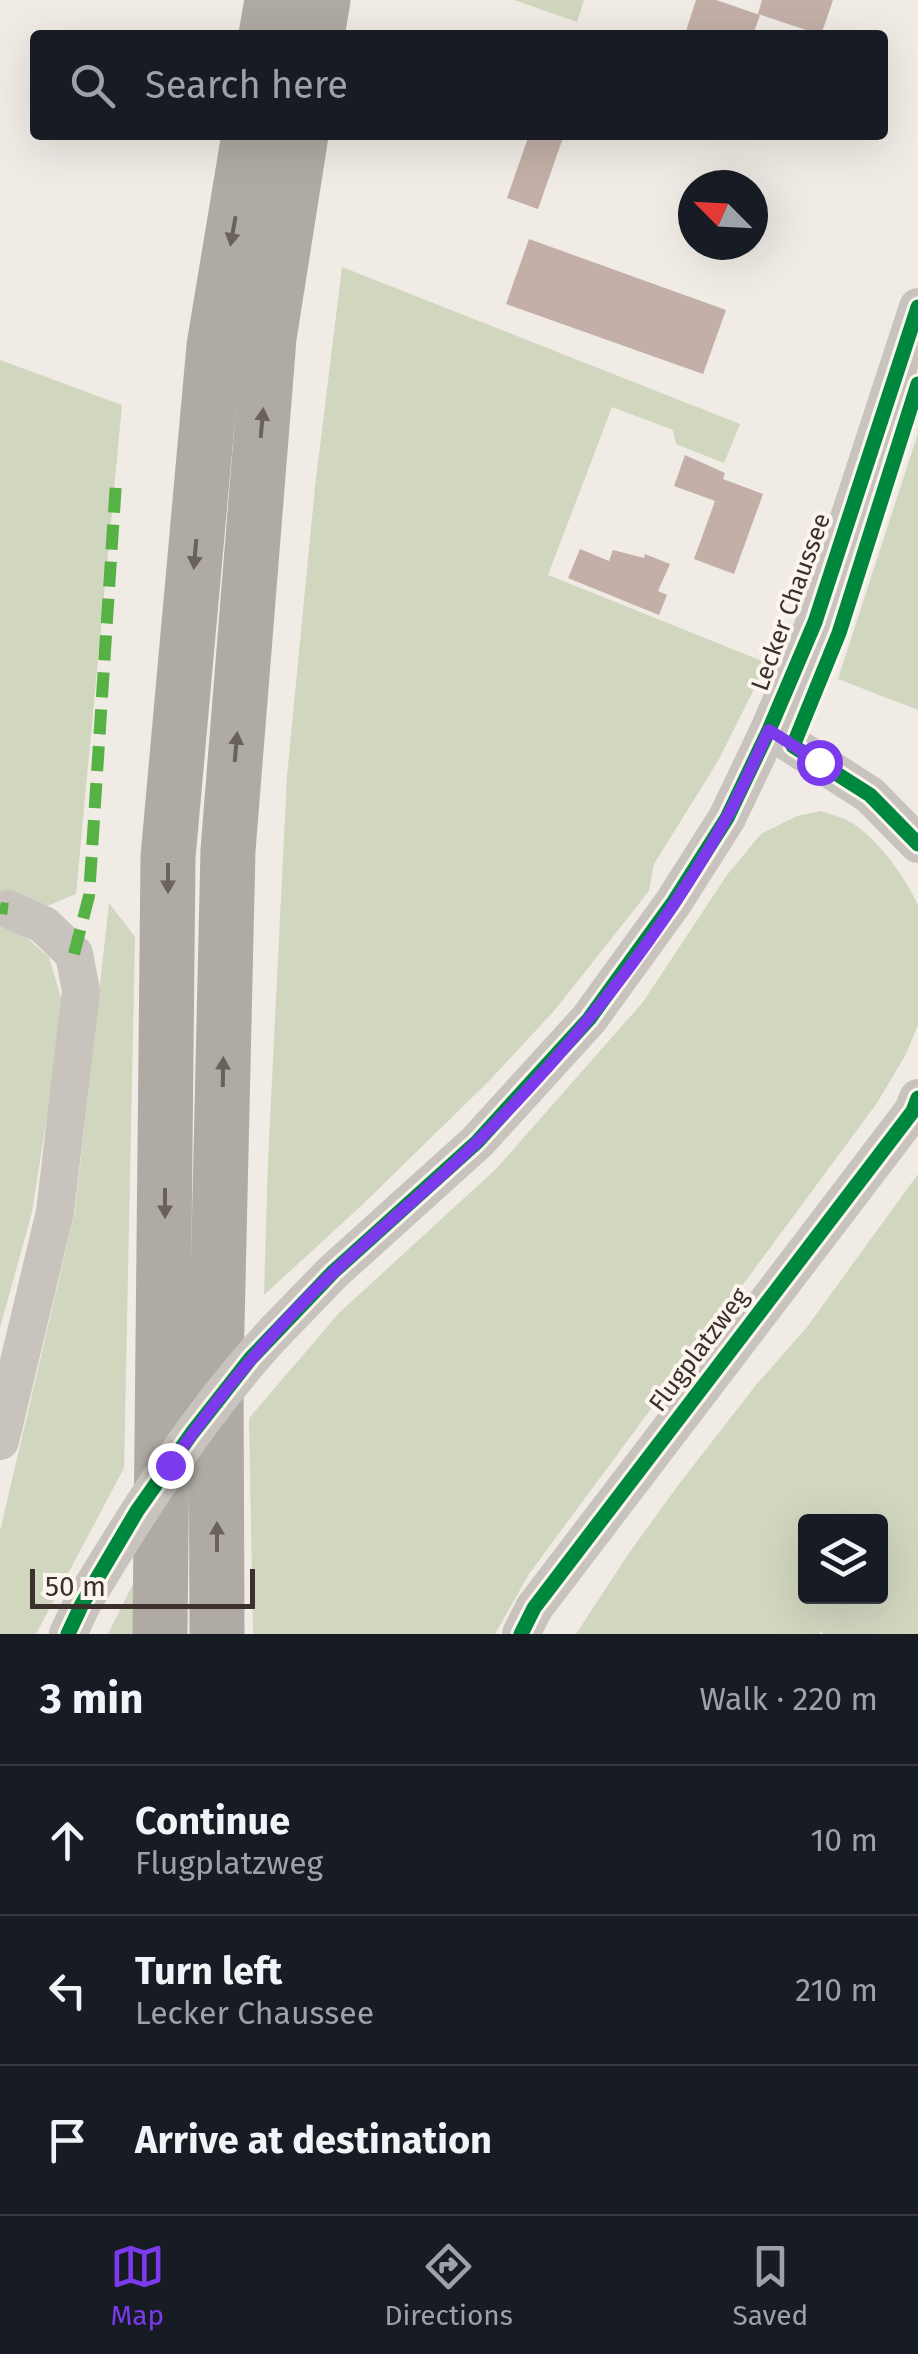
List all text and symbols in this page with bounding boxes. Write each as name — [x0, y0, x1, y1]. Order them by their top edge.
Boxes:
search box — [30, 30, 888, 140]
icon: search — [65, 58, 120, 113]
text: Search here — [145, 62, 348, 108]
north arrow — [678, 170, 768, 260]
one-way arrow — [225, 216, 240, 247]
one-way arrow — [255, 407, 271, 439]
street label: Lecker Chaussee — [745, 509, 837, 695]
one-way arrow — [187, 538, 203, 570]
one-way arrow — [228, 731, 244, 762]
route start — [797, 740, 843, 786]
one-way arrow — [160, 862, 176, 894]
one-way arrow — [215, 1055, 231, 1087]
one-way arrow — [157, 1187, 173, 1219]
street label: Flugplatzweg — [643, 1282, 755, 1418]
route end — [148, 1443, 194, 1489]
map controls — [798, 1514, 888, 1604]
button: layers — [798, 1514, 888, 1604]
one-way arrow — [209, 1520, 225, 1552]
scale bar — [30, 1564, 255, 1608]
text: 50 m — [45, 1570, 106, 1603]
text: 3 min — [40, 1674, 143, 1724]
text: Walk · 220 m — [700, 1680, 878, 1718]
text: Continue — [135, 1798, 290, 1844]
icon: ahead — [40, 1813, 95, 1868]
text: 10 m — [810, 1821, 878, 1859]
text: Flugplatzweg — [135, 1844, 323, 1882]
text: Turn left — [135, 1948, 282, 1994]
icon: left — [40, 1963, 95, 2018]
text: 210 m — [795, 1971, 878, 2009]
text: Lecker Chaussee — [135, 1994, 374, 2032]
icon: arrive — [40, 2113, 95, 2168]
text: Arrive at destination — [135, 2117, 492, 2163]
tab: Map — [110, 2239, 165, 2332]
tab: Directions — [384, 2239, 513, 2332]
tab: Saved — [732, 2239, 808, 2332]

